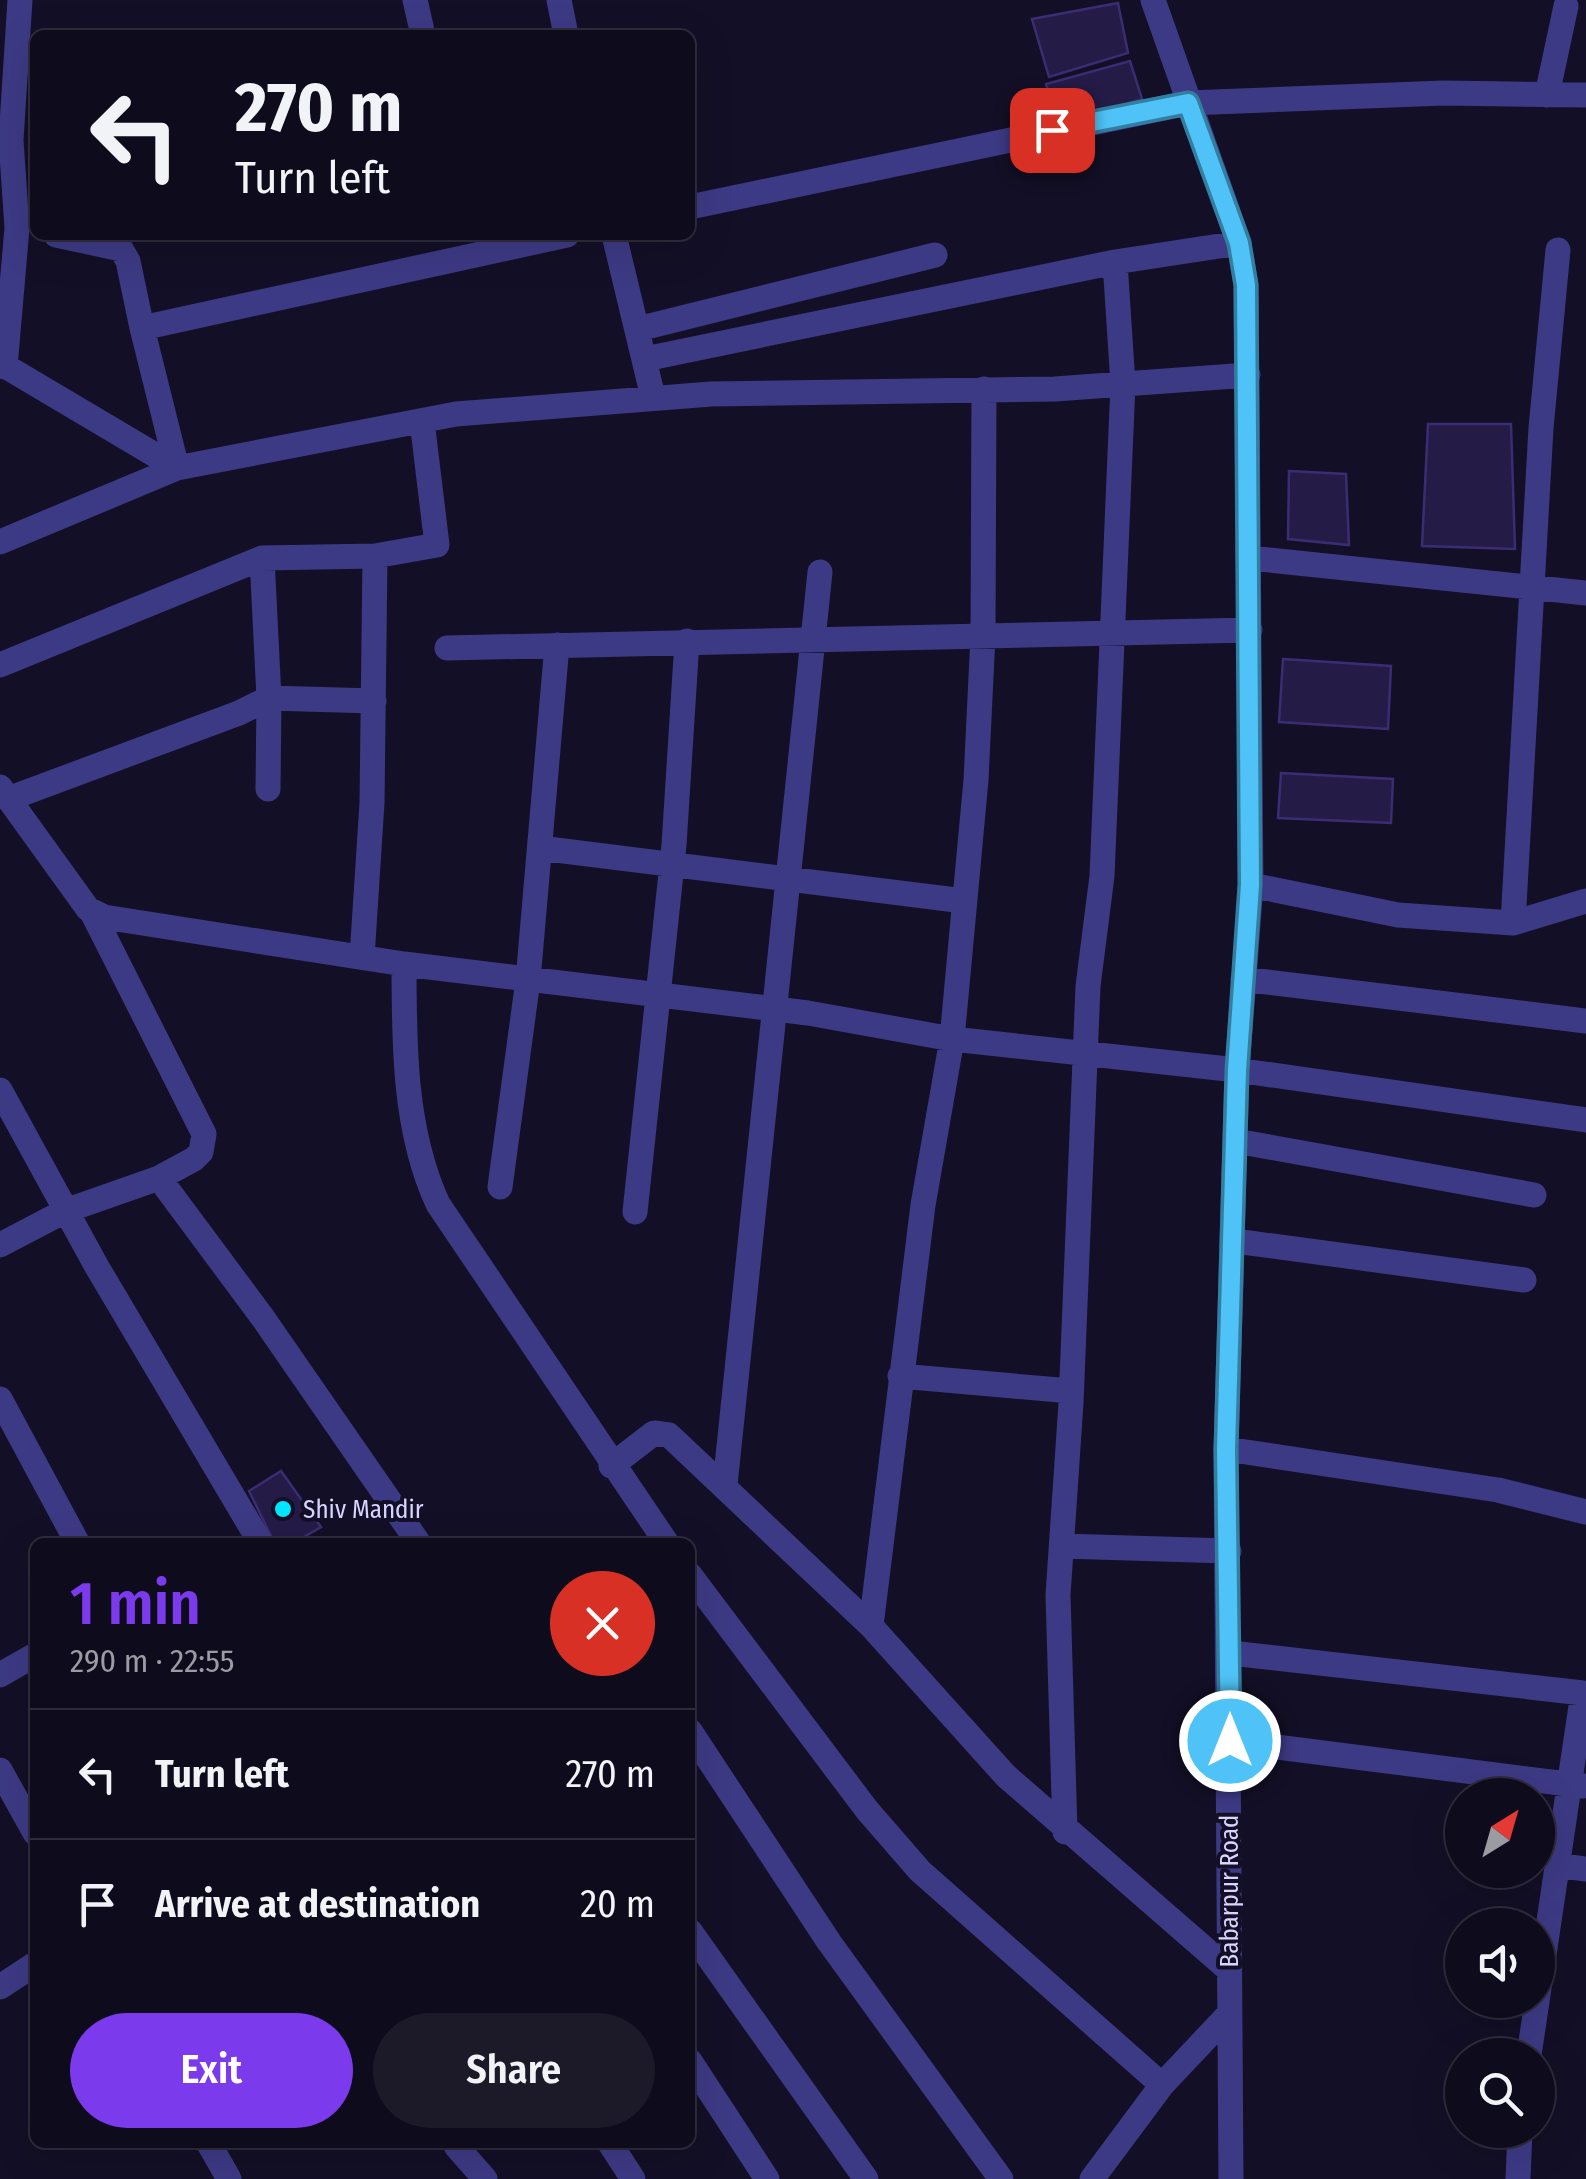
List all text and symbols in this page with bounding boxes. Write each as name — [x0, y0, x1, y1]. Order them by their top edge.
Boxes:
text: 270 m — [235, 66, 402, 150]
icon: left — [70, 70, 200, 200]
pin — [1010, 88, 1095, 173]
icon: arrive — [1025, 103, 1080, 158]
text: Turn left — [235, 151, 390, 205]
place label: Shiv Mandir — [303, 1495, 424, 1525]
marker: Shiv Mandir — [272, 1498, 294, 1520]
text: 1 min — [70, 1568, 201, 1640]
button: close — [550, 1571, 655, 1676]
text: 290 m · 22:55 — [70, 1642, 234, 1680]
position arrow — [1178, 1689, 1282, 1793]
icon: left — [70, 1747, 125, 1802]
text: Turn left — [155, 1751, 289, 1797]
text: 270 m — [566, 1751, 655, 1797]
north arrow — [1445, 1778, 1555, 1888]
map controls — [1445, 1778, 1555, 2148]
street label: Babarpur Road — [1215, 1815, 1245, 1967]
icon: arrive — [70, 1877, 125, 1932]
text: Arrive at destination — [155, 1881, 480, 1927]
text: 20 m — [580, 1881, 655, 1927]
button: sound — [1445, 1908, 1555, 2018]
button: Exit — [70, 2013, 353, 2128]
button: Share — [373, 2013, 655, 2128]
button: search — [1445, 2038, 1555, 2148]

